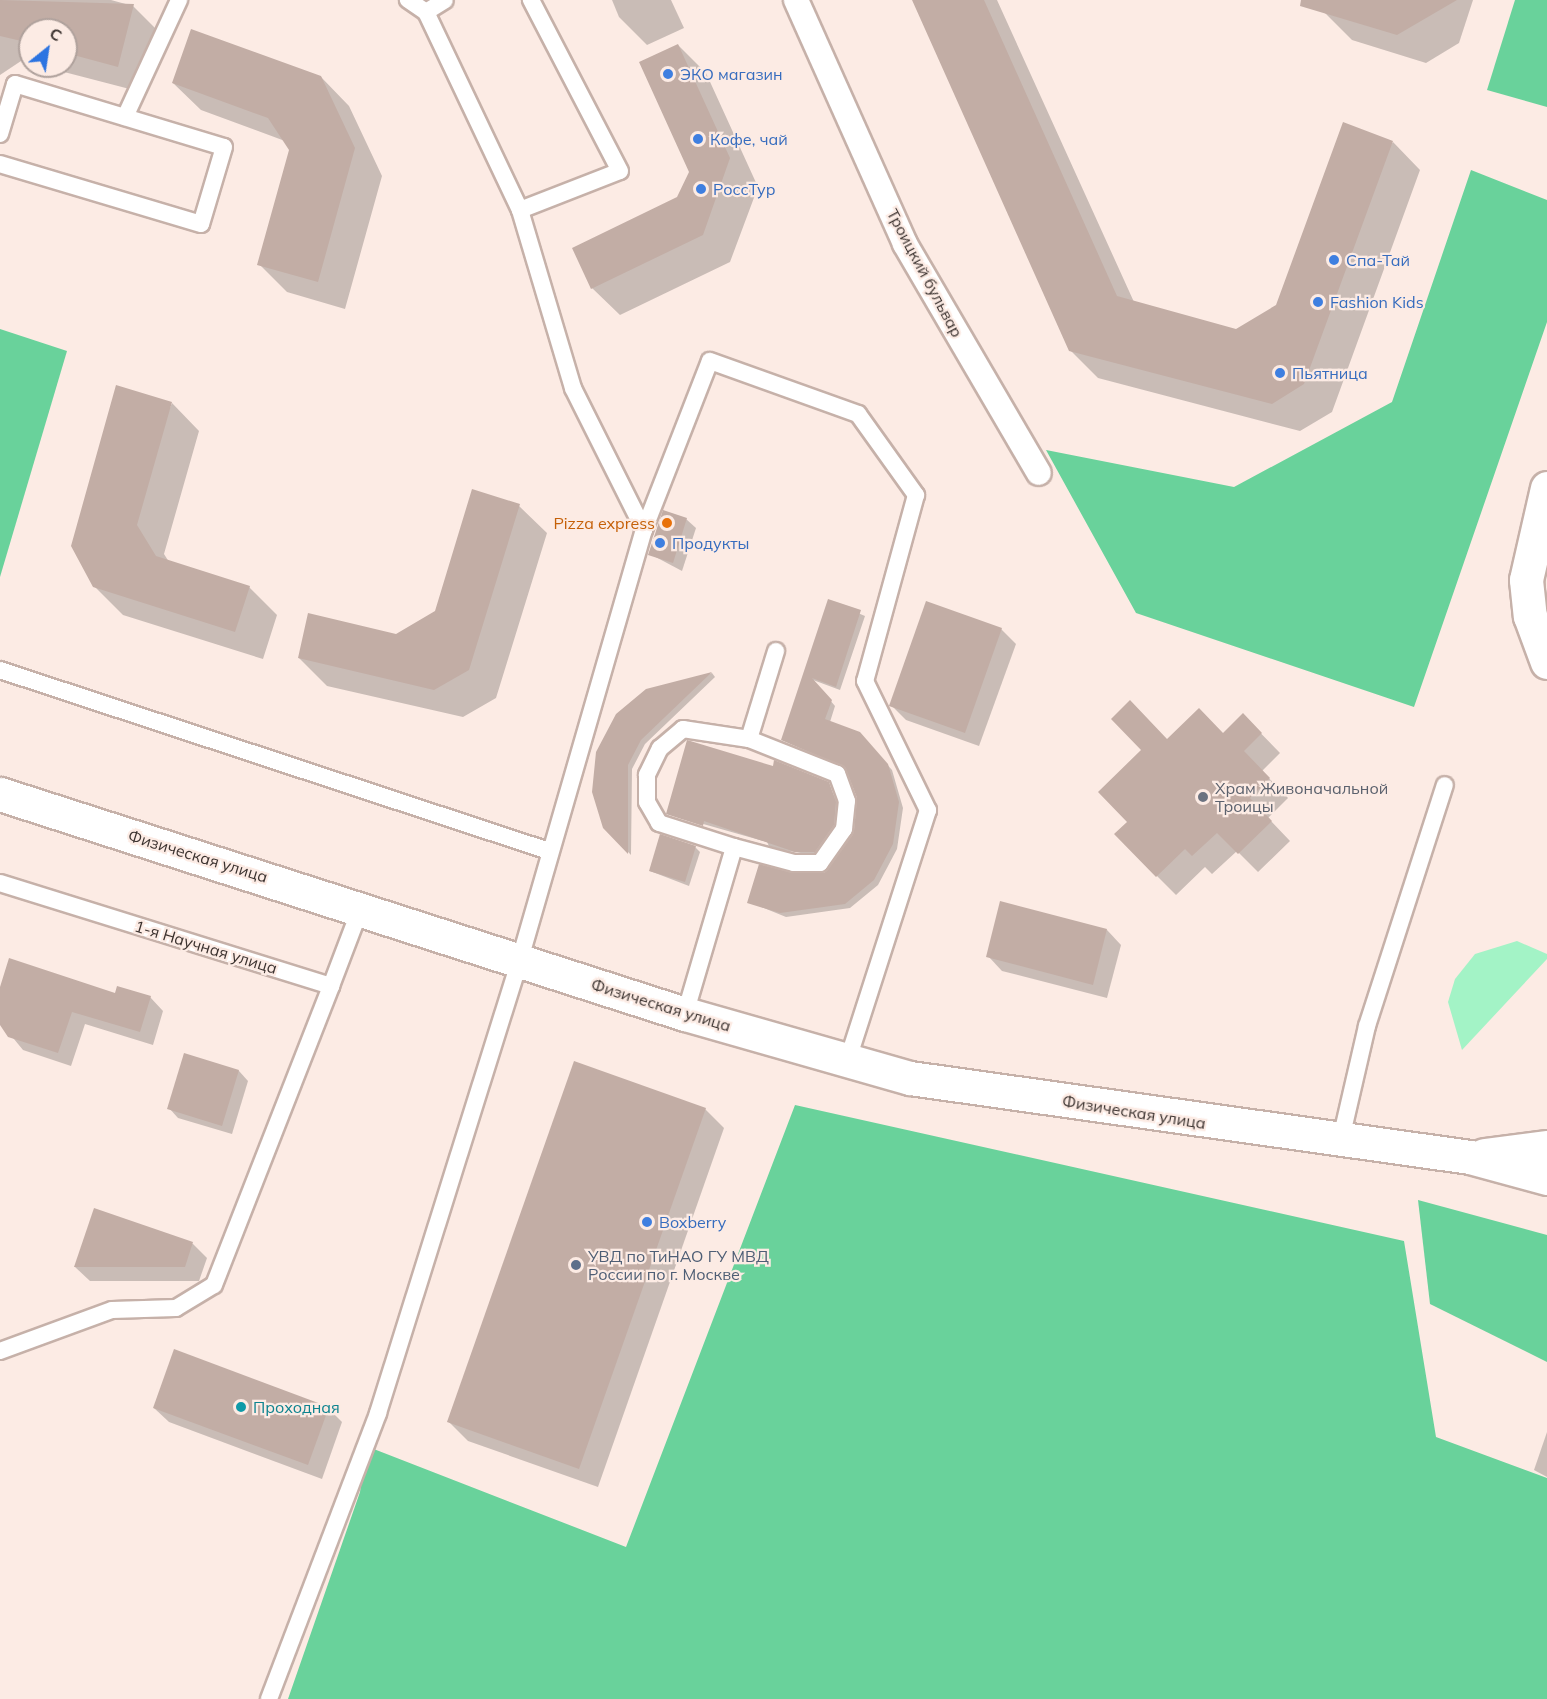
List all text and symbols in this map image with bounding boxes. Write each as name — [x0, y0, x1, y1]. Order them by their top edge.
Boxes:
north arrow — [18, 18, 78, 78]
text: С — [46, 23, 66, 46]
place label: ЭКО магазин — [680, 64, 783, 84]
marker: ЭКО магазин — [661, 67, 675, 81]
place label: Кофе, чай — [710, 129, 788, 149]
marker: Кофе, чай — [691, 132, 705, 146]
place label: РоссТур — [713, 179, 776, 199]
marker: РоссТур — [694, 182, 708, 196]
street label: Троицкий бульвар — [883, 206, 967, 340]
place label: Спа-Тай — [1346, 250, 1410, 270]
marker: Спа-Тай — [1327, 253, 1341, 267]
place label: Fashion Kids — [1330, 292, 1424, 312]
marker: Fashion Kids — [1311, 295, 1325, 309]
place label: Пьятница — [1292, 363, 1368, 383]
marker: Пьятница — [1273, 366, 1287, 380]
place label: Pizza express — [553, 513, 655, 533]
marker: Pizza express — [660, 516, 674, 530]
place label: Продукты — [672, 533, 749, 553]
marker: Продукты — [653, 536, 667, 550]
place label: Храм Живоначальной Троицы — [1215, 778, 1388, 816]
marker: Храм Живоначальной Троицы — [1196, 790, 1210, 804]
street label: Физическая улица — [126, 826, 270, 886]
street label: 1-я Научная улица — [132, 916, 280, 978]
street label: Физическая улица — [589, 975, 733, 1035]
street label: Физическая улица — [1061, 1091, 1207, 1133]
place label: Boxberry — [659, 1212, 726, 1232]
marker: Boxberry — [640, 1215, 654, 1229]
place label: УВД по ТиНАО ГУ МВД России по г. Москве — [588, 1246, 769, 1284]
marker: УВД по ТиНАО ГУ МВД России по г. Москве — [569, 1258, 583, 1272]
place label: Проходная — [253, 1397, 340, 1417]
marker: Проходная — [234, 1400, 248, 1414]

